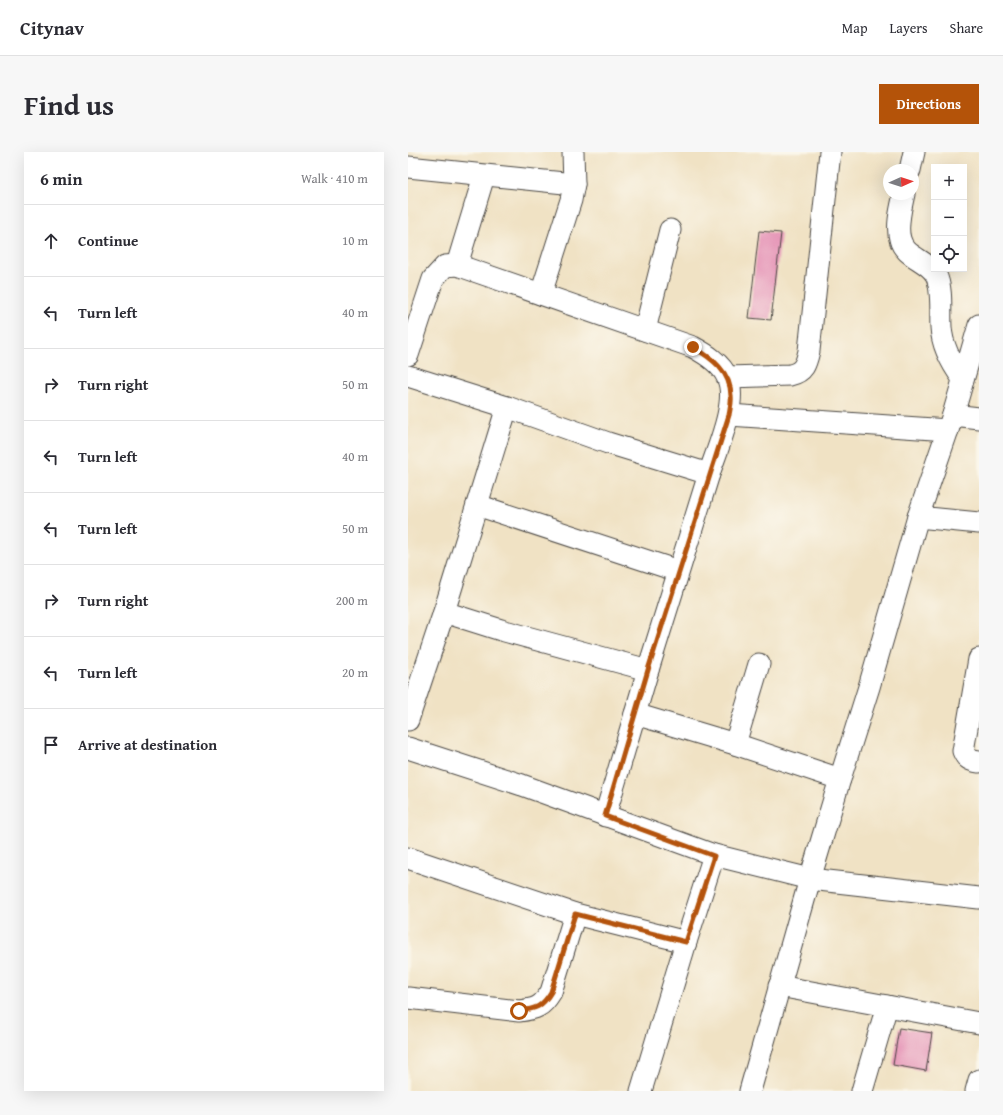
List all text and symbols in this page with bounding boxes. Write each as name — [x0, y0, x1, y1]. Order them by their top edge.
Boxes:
text: Citynav — [20, 14, 84, 42]
text: Map — [842, 18, 868, 38]
text: Layers — [890, 18, 928, 38]
text: Share — [950, 18, 983, 38]
text: Find us — [24, 84, 114, 125]
button: Directions — [879, 84, 979, 124]
north arrow — [883, 164, 919, 200]
map controls — [931, 164, 967, 272]
button: + — [931, 164, 967, 200]
text: 6 min — [40, 166, 82, 191]
text: Walk · 410 m — [301, 169, 368, 188]
button: − — [931, 200, 967, 236]
icon: ahead — [40, 230, 62, 252]
text: Continue — [78, 230, 139, 251]
text: 10 m — [342, 231, 368, 250]
button: locate — [931, 236, 967, 272]
icon: left — [40, 302, 62, 324]
text: Turn left — [78, 302, 137, 323]
text: 40 m — [342, 303, 368, 322]
route end — [684, 338, 702, 356]
icon: right — [40, 374, 62, 396]
text: Turn right — [78, 374, 149, 395]
text: 50 m — [342, 375, 368, 394]
icon: left — [40, 446, 62, 468]
text: Turn left — [78, 446, 137, 467]
text: 40 m — [342, 447, 368, 466]
icon: left — [40, 518, 62, 540]
text: Turn left — [78, 518, 137, 539]
text: 50 m — [342, 519, 368, 538]
icon: right — [40, 590, 62, 612]
text: Turn right — [78, 590, 149, 611]
text: 200 m — [336, 591, 368, 610]
icon: left — [40, 662, 62, 684]
text: Turn left — [78, 662, 137, 683]
text: 20 m — [342, 663, 368, 682]
icon: arrive — [40, 734, 62, 756]
text: Arrive at destination — [78, 734, 217, 755]
route start — [510, 1002, 528, 1020]

